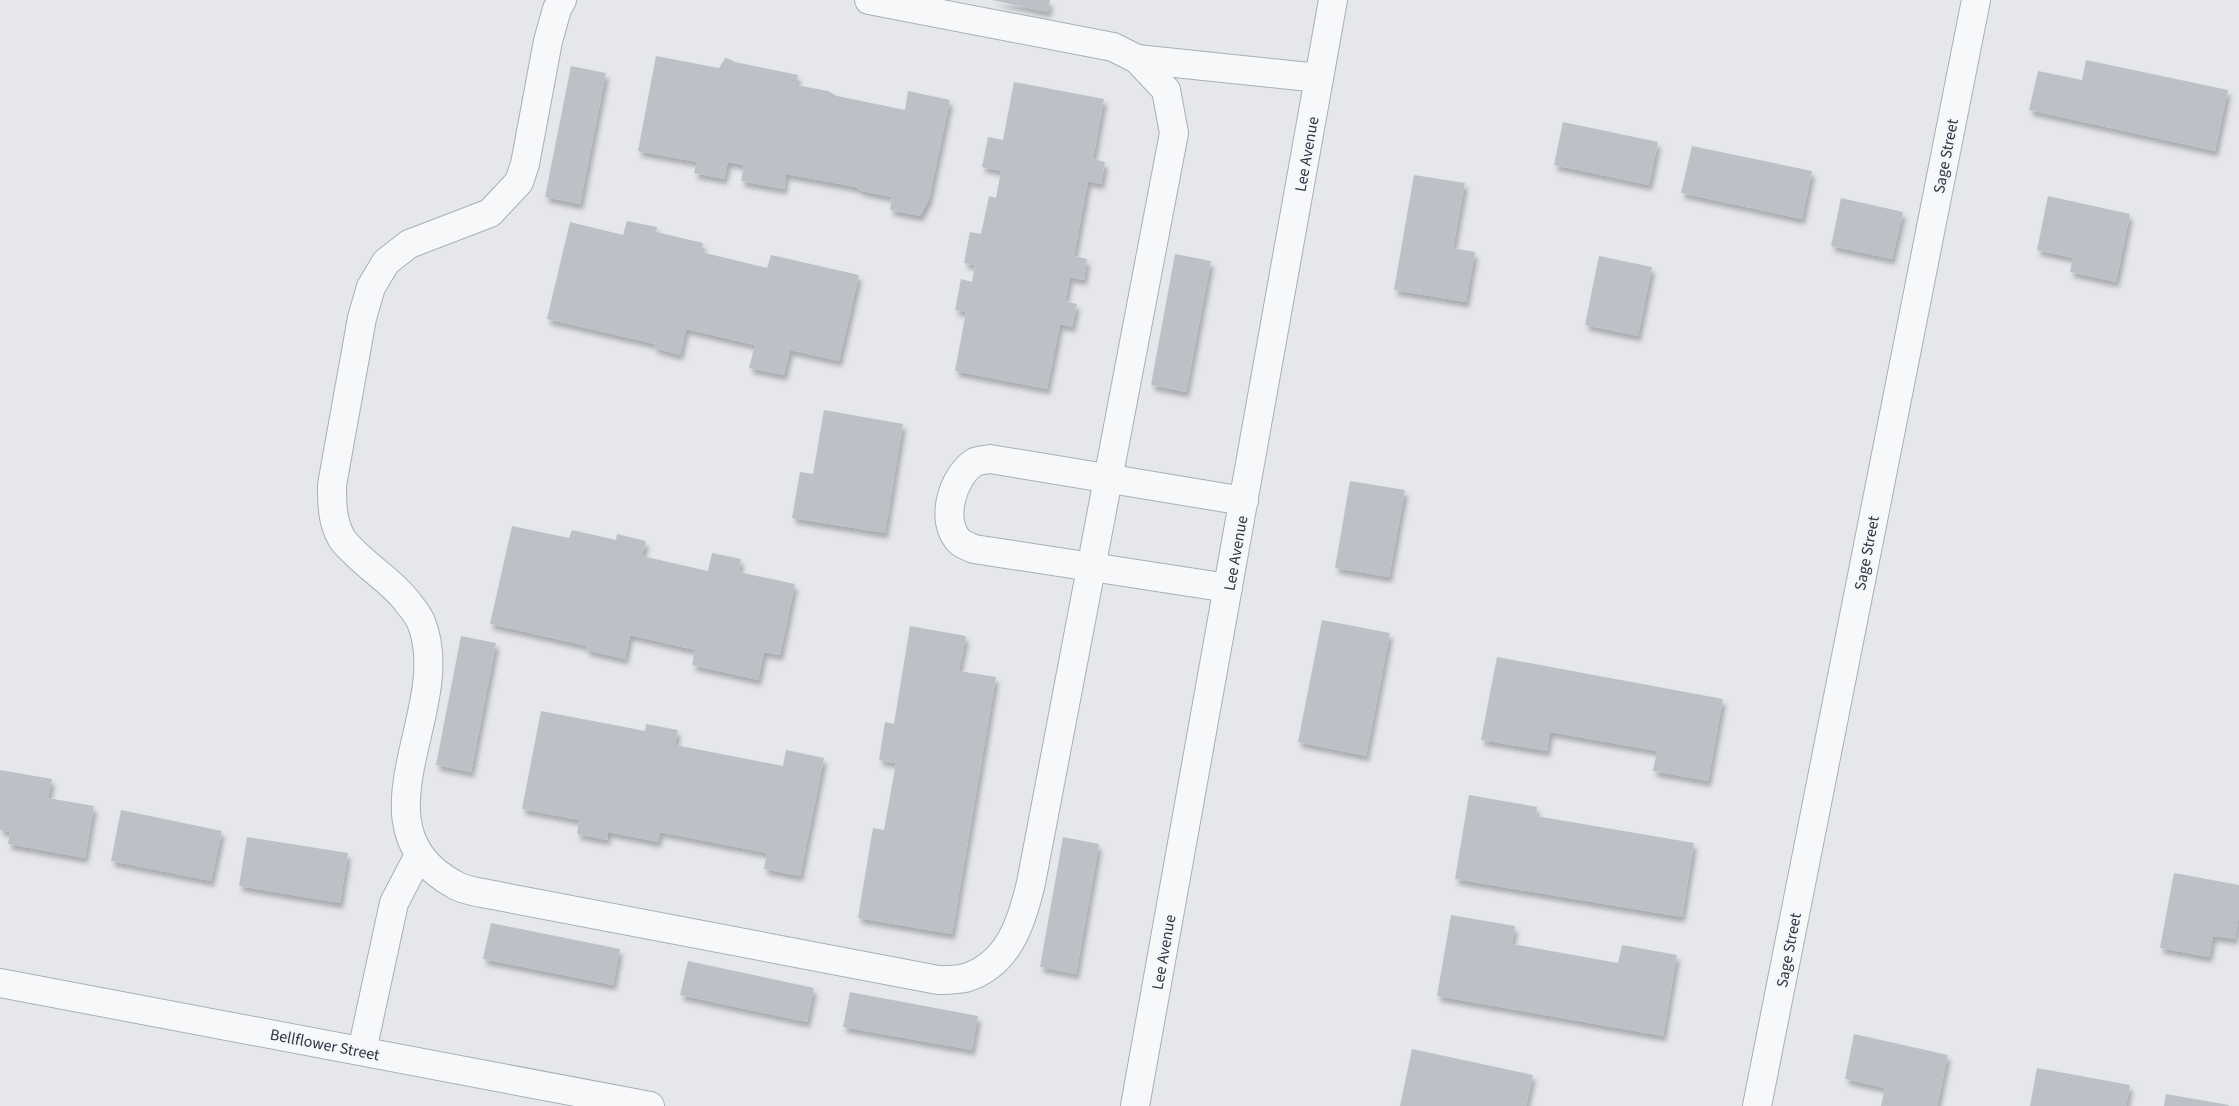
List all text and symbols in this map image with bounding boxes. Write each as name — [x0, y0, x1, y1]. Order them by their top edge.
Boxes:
street label: Lee Avenue — [1290, 115, 1324, 193]
street label: Sage Street — [1928, 116, 1964, 195]
street label: Sage Street — [1849, 513, 1885, 592]
street label: Lee Avenue — [1219, 514, 1253, 592]
street label: Sage Street — [1771, 910, 1807, 989]
street label: Lee Avenue — [1147, 913, 1181, 991]
street label: Bellflower Street — [268, 1024, 382, 1066]

